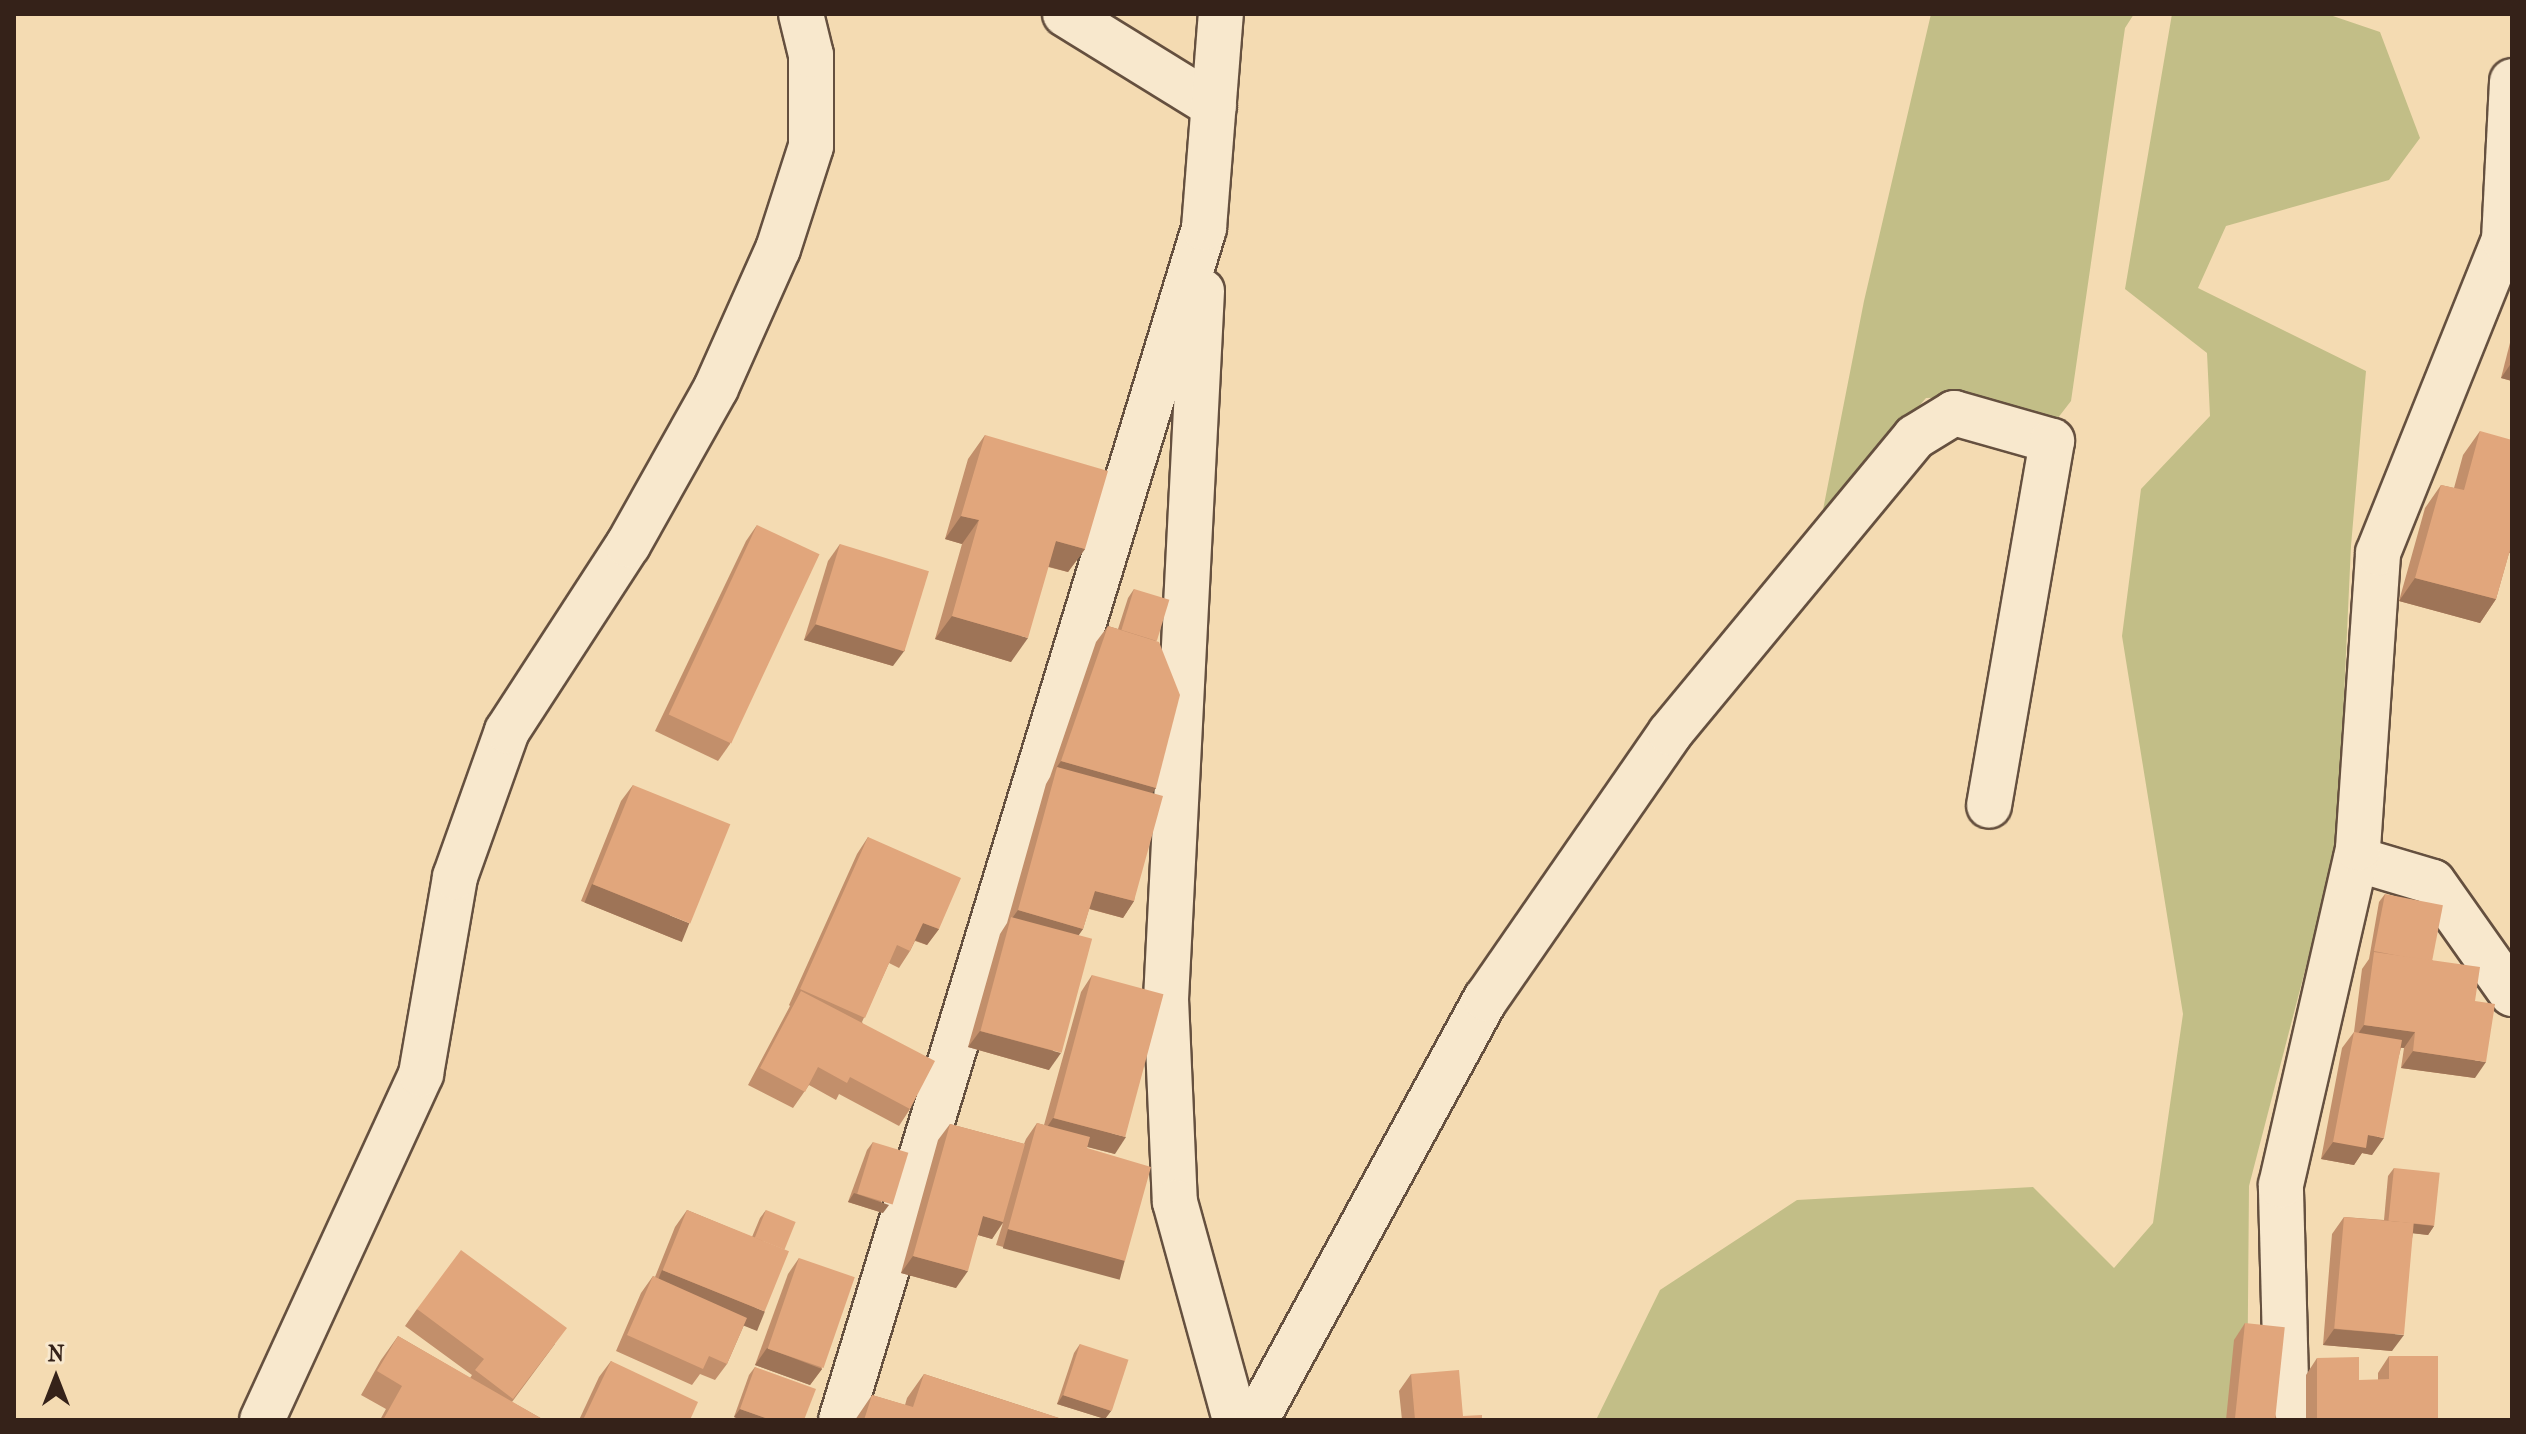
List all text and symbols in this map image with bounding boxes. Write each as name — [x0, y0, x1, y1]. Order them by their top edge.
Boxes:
north arrow — [16, 1338, 96, 1418]
text: N — [48, 1341, 64, 1367]

